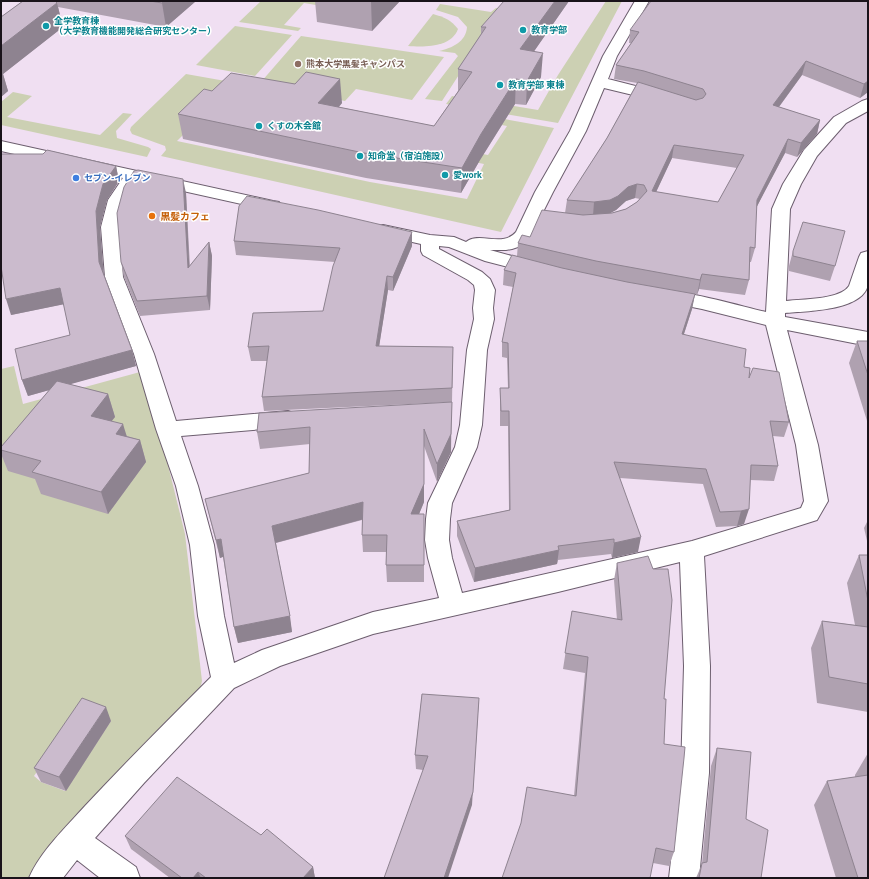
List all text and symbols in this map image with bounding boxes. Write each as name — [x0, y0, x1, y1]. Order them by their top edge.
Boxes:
place label: 全学教育棟 （大学教育機能開発総合研究センター） — [54, 15, 216, 36]
marker: 全学教育棟 （大学教育機能開発総合研究センター） — [41, 21, 51, 31]
marker: 教育学部 — [518, 25, 528, 35]
place label: 教育学部 — [531, 25, 567, 35]
place label: 熊本大学黒髪キャンパス — [306, 58, 405, 69]
marker: 熊本大学黒髪キャンパス — [293, 59, 303, 69]
place label: 教育学部 東棟 — [508, 79, 564, 90]
marker: 教育学部 東棟 — [495, 80, 505, 90]
marker: くすの木会館 — [254, 121, 264, 131]
place label: くすの木会館 — [267, 121, 321, 131]
marker: 知命堂（宿泊施設） — [355, 151, 365, 161]
place label: 知命堂（宿泊施設） — [368, 151, 449, 161]
marker: 愛work — [440, 170, 450, 180]
place label: 愛work — [453, 170, 482, 180]
marker: セブン-イレブン — [71, 173, 81, 183]
place label: セブン-イレブン — [84, 173, 151, 183]
marker: 黒髪カフェ — [147, 211, 157, 221]
place label: 黒髪カフェ — [160, 211, 210, 222]

